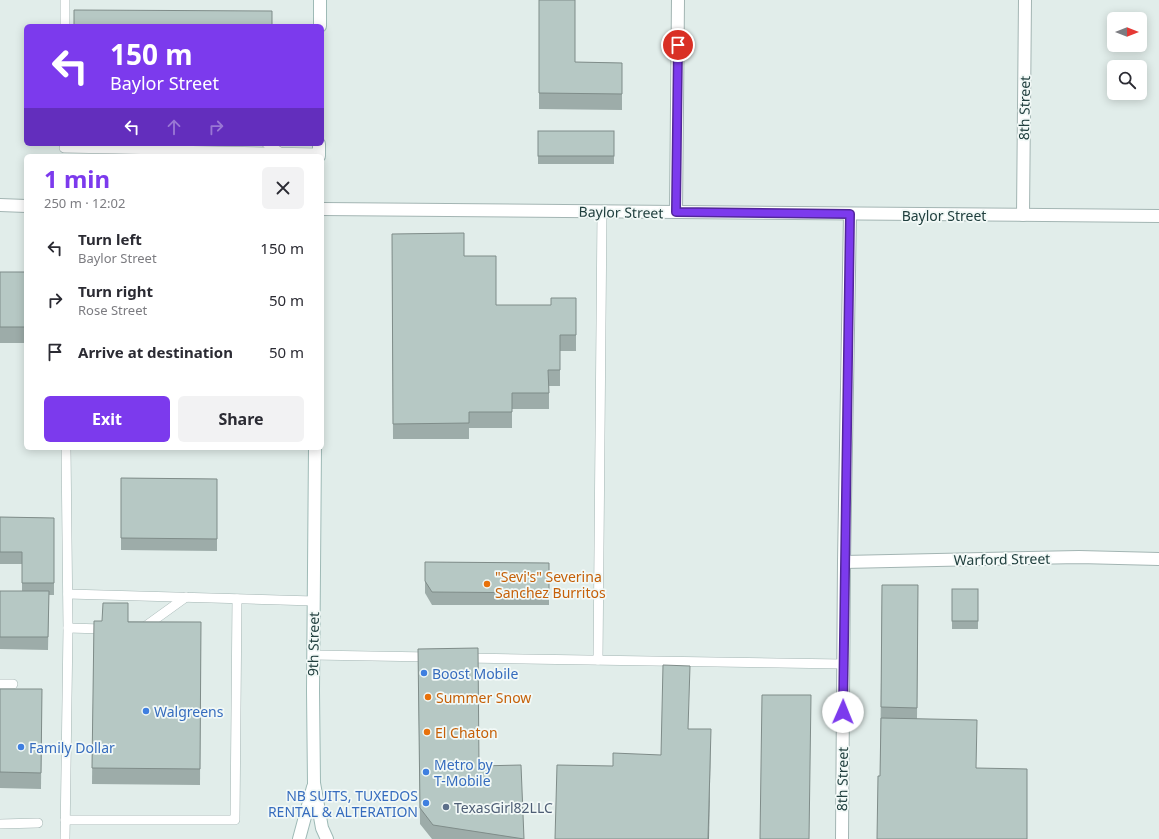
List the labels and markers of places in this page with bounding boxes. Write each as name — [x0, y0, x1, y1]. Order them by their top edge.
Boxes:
pin — [661, 28, 695, 62]
place label: "Sevi's" Severina Sanchez Burritos — [495, 567, 606, 602]
marker: "Sevi's" Severina Sanchez Burritos — [482, 579, 492, 589]
place label: Boost Mobile — [432, 664, 518, 683]
marker: Boost Mobile — [419, 668, 429, 678]
place label: Summer Snow — [436, 688, 531, 707]
marker: Summer Snow — [423, 692, 433, 702]
place label: Walgreens — [154, 702, 224, 721]
marker: Walgreens — [141, 706, 151, 716]
place label: El Chaton — [435, 723, 498, 742]
marker: El Chaton — [422, 727, 432, 737]
place label: Family Dollar — [29, 738, 115, 757]
marker: Family Dollar — [16, 742, 26, 752]
place label: Metro by T-Mobile — [434, 755, 494, 790]
marker: Metro by T-Mobile — [421, 767, 431, 777]
place label: NB SUITS, TUXEDOS RENTAL & ALTERATION — [268, 786, 418, 821]
marker: NB SUITS, TUXEDOS RENTAL & ALTERATION — [421, 798, 431, 808]
place label: TexasGirl82LLC — [454, 798, 553, 817]
marker: TexasGirl82LLC — [441, 802, 451, 812]

